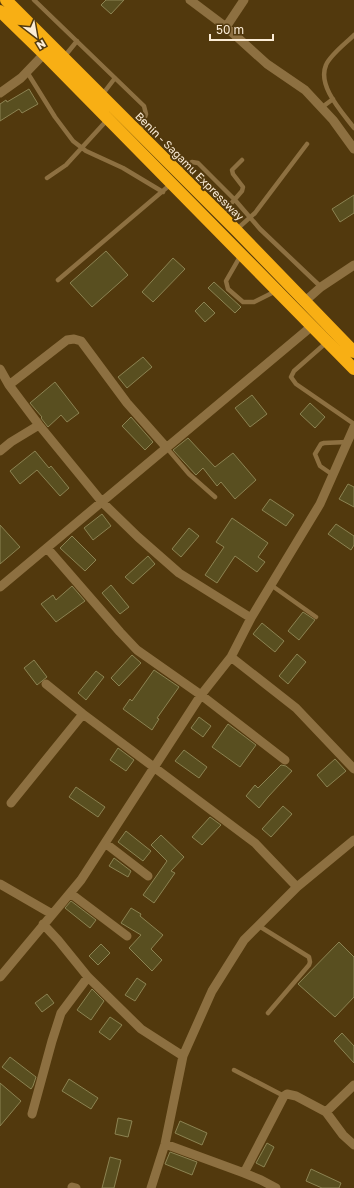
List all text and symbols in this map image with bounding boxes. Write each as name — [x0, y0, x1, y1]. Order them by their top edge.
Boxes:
north arrow — [16, 16, 56, 56]
scale bar — [210, 16, 273, 42]
text: 50 m — [216, 22, 244, 37]
text: N — [34, 37, 48, 53]
street label: Benin - Sagamu Expressway — [133, 109, 247, 223]

